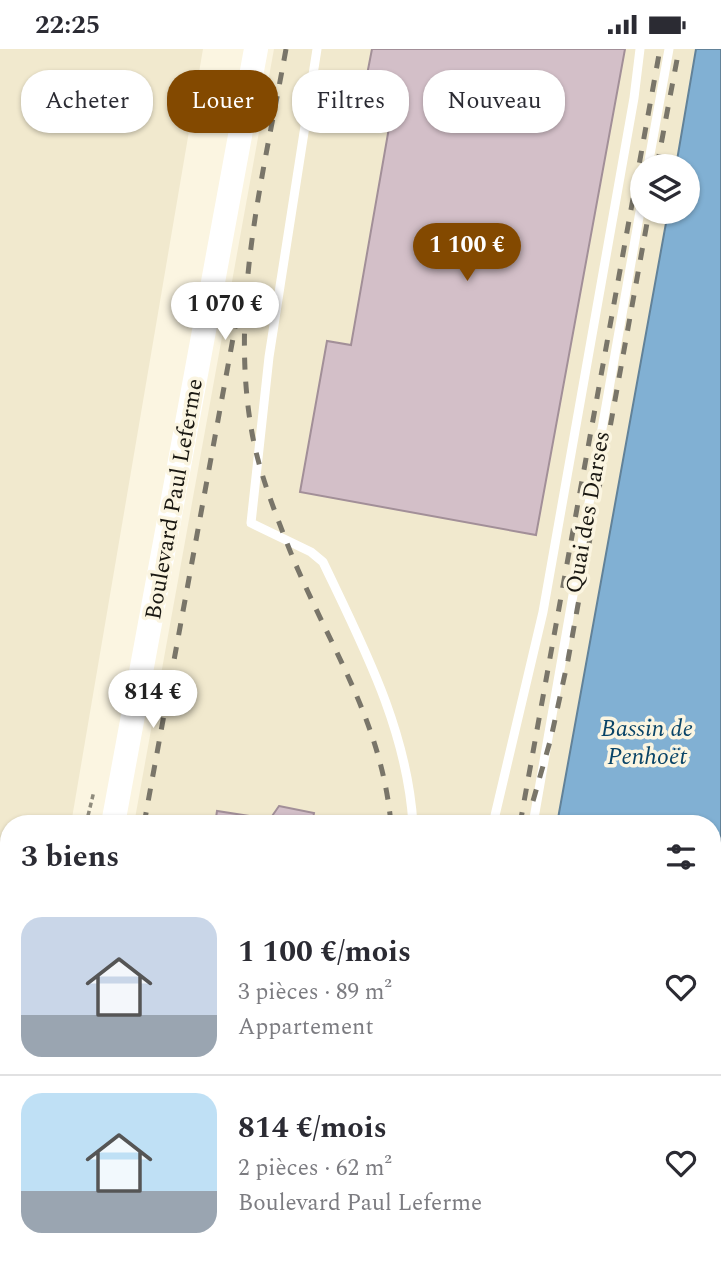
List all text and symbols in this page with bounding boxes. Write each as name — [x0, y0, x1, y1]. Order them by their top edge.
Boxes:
text: 22:25 — [35, 5, 100, 45]
chip: Acheter — [21, 70, 153, 133]
chip: Louer — [167, 70, 278, 133]
chip: Filtres — [292, 70, 409, 133]
chip: Nouveau — [423, 70, 565, 133]
map controls — [630, 154, 700, 224]
button: layers — [630, 154, 700, 224]
pin: 1 100 € — [402, 223, 532, 283]
text: 1 100 € — [429, 228, 505, 263]
pin: 1 070 € — [160, 282, 290, 342]
text: 1 070 € — [187, 287, 263, 322]
street label: Boulevard Paul Leferme — [136, 376, 213, 623]
street label: Quai des Darses — [557, 428, 620, 596]
pin: 814 € — [104, 671, 202, 730]
text: 814 € — [124, 675, 182, 710]
water label: Bassin de Penhoët — [601, 711, 693, 775]
text: 3 biens — [21, 834, 119, 880]
icon: filters — [662, 838, 700, 876]
text: 1 100 €/mois — [238, 929, 411, 975]
icon: home — [77, 945, 161, 1029]
icon: heart — [662, 968, 700, 1006]
text: 3 pièces · 89 m² — [238, 975, 392, 1010]
text: Appartement — [238, 1010, 374, 1045]
text: 814 €/mois — [238, 1105, 387, 1151]
icon: home — [77, 1121, 161, 1205]
icon: heart — [662, 1144, 700, 1182]
text: 2 pièces · 62 m² — [238, 1151, 392, 1186]
text: Boulevard Paul Leferme — [238, 1186, 482, 1221]

